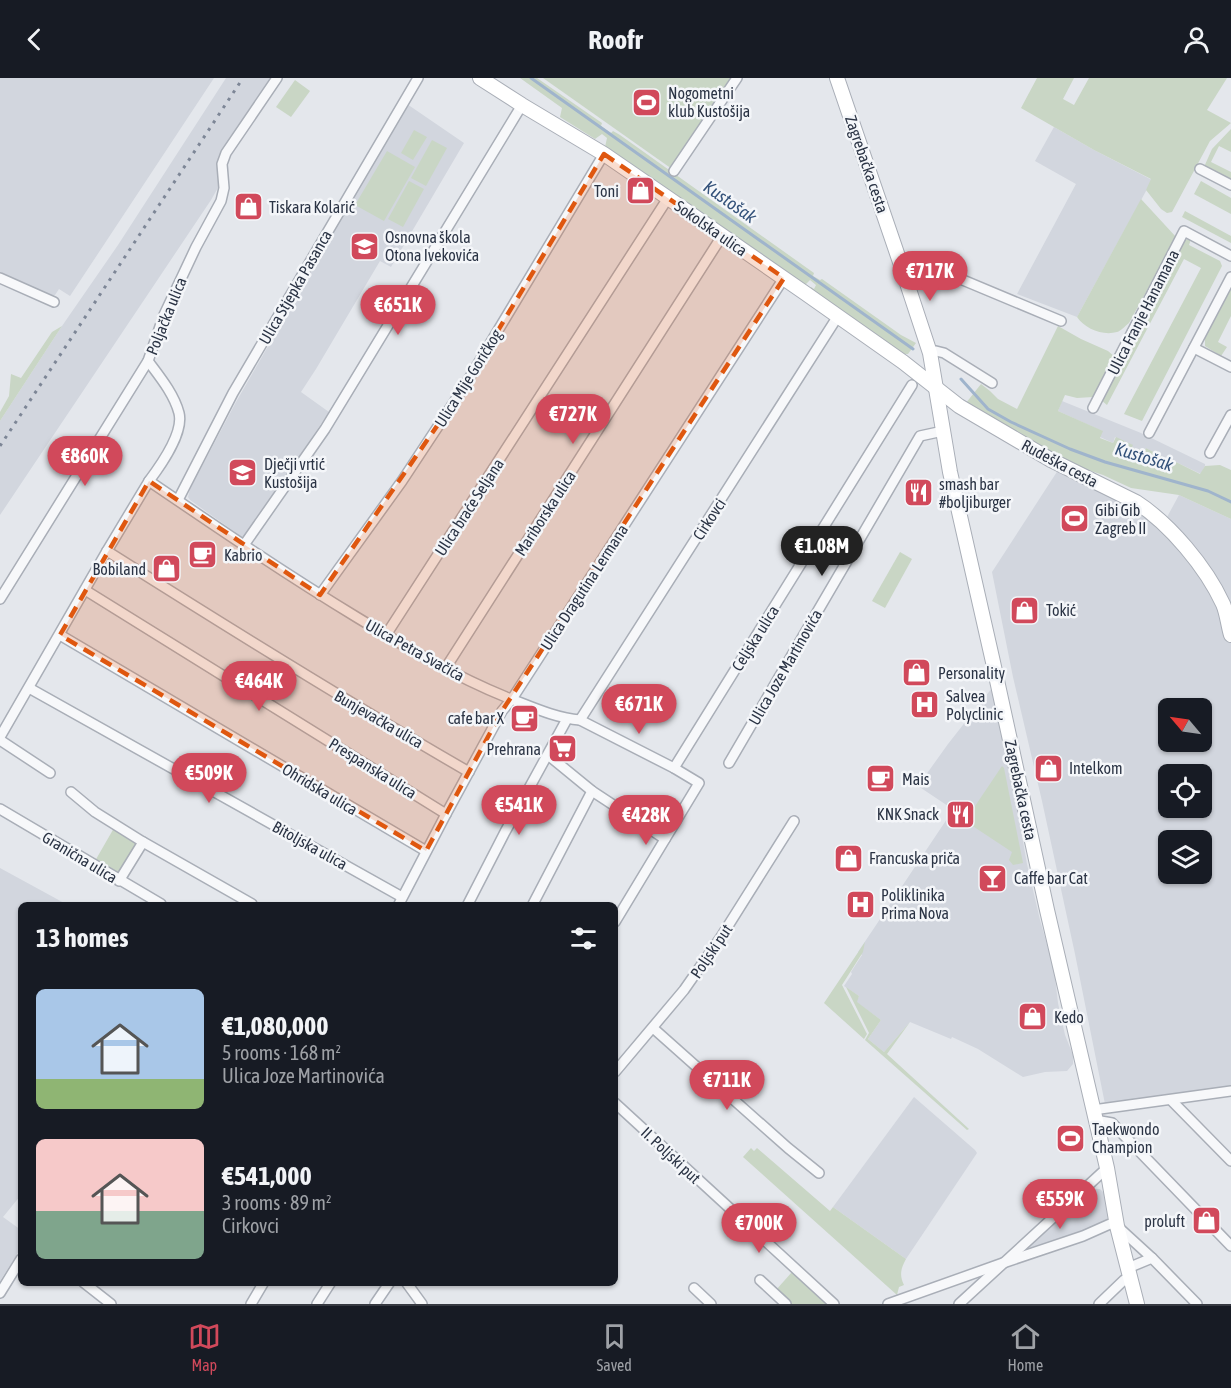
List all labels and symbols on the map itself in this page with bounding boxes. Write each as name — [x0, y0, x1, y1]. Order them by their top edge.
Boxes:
place label: Nogometni klub Kustošija — [668, 84, 750, 121]
sports icon: Nogometni klub Kustošija — [631, 86, 663, 118]
street label: Zagrebačka cesta — [841, 113, 892, 215]
shop icon: Toni — [624, 175, 656, 207]
water label: Kustošak — [700, 176, 762, 228]
place label: Toni — [594, 182, 619, 200]
shop icon: Tiskara Kolarić — [232, 191, 264, 223]
street label: Sokolska ulica — [671, 197, 751, 259]
place label: Tiskara Kolarić — [269, 198, 355, 216]
street label: Ulica Stjepka Pasanca — [255, 227, 336, 348]
place label: Osnovna škola Otona Ivekovića — [385, 228, 479, 264]
school or university icon: Osnovna škola Otona Ivekovića — [348, 230, 380, 262]
street label: Ulica Franje Hanamana — [1104, 246, 1183, 378]
pin: €717K — [888, 251, 972, 302]
street label: Poljačka ulica — [142, 275, 191, 358]
pin: €651K — [356, 285, 440, 336]
street label: Ulica Mije Goričkog — [431, 326, 506, 431]
pin: €727K — [531, 394, 615, 445]
street label: Rudeška cesta — [1019, 435, 1101, 491]
pin: €860K — [43, 436, 127, 487]
water label: Kustošak — [1112, 438, 1177, 476]
place label: Dječji vrtić Kustošija — [264, 455, 325, 492]
street label: Ulica braće Seljana — [431, 455, 508, 560]
school or university icon: Dječji vrtić Kustošija — [227, 457, 259, 489]
street label: Mariborska ulica — [511, 467, 579, 559]
place label: smash bar #boljiburger — [939, 475, 1011, 512]
restaurant icon: smash bar #boljiburger — [902, 477, 934, 509]
street label: Cirkovci — [689, 495, 729, 543]
place label: Gibi Gib Zagreb II — [1095, 501, 1146, 538]
sports icon: Gibi Gib Zagreb II — [1058, 503, 1090, 535]
street label: Ulica Dragutina Lermana — [537, 521, 632, 654]
pin: €1.08M — [773, 526, 871, 577]
cafe icon: Kabrio — [187, 539, 219, 571]
place label: Kabrio — [224, 546, 262, 564]
shop icon: Bobiland — [151, 553, 183, 585]
place label: Bobiland — [93, 560, 146, 578]
shop icon: Tokić — [1009, 594, 1041, 626]
place label: Tokić — [1046, 601, 1076, 619]
street label: Celjska ulica — [728, 602, 783, 675]
street label: Ulica Joze Martinovića — [745, 606, 825, 728]
street label: Ulica Petra Svačića — [363, 615, 467, 685]
shop icon: Personality — [901, 657, 933, 689]
pin: €464K — [217, 661, 301, 712]
place label: Personality — [938, 664, 1006, 683]
pin: €671K — [597, 684, 681, 735]
street label: Bunjevačka ulica — [331, 686, 427, 752]
place label: Salvea Polyclinic — [946, 687, 1003, 724]
hospital icon: Salvea Polyclinic — [909, 689, 941, 721]
north arrow — [1158, 698, 1212, 752]
cafe icon: cafe bar X — [509, 702, 541, 734]
place label: cafe bar X — [448, 709, 505, 727]
supermarket icon: Prehrana — [546, 733, 578, 765]
street label: Prespanska ulica — [325, 734, 420, 803]
street label: Zagrebačka cesta — [1001, 738, 1040, 842]
place label: Prehrana — [486, 740, 541, 758]
shop icon: Intelkom — [1032, 752, 1064, 784]
pin: €509K — [167, 753, 251, 804]
place label: Intelkom — [1069, 759, 1123, 777]
street label: Ohridska ulica — [279, 760, 361, 818]
cafe icon: Mais — [865, 763, 897, 795]
place label: Mais — [902, 770, 930, 788]
pin: €541K — [477, 785, 561, 836]
pin: €428K — [604, 795, 688, 846]
restaurant icon: KNK Snack — [944, 798, 976, 830]
place label: KNK Snack — [877, 805, 939, 823]
street label: Bitoljska ulica — [269, 817, 350, 874]
street label: Granična ulica — [39, 828, 121, 886]
shop icon: Francuska priča — [832, 842, 864, 874]
place label: Francuska priča — [869, 849, 960, 868]
bar icon: Caffe bar Cat — [977, 862, 1009, 894]
place label: Caffe bar Cat — [1014, 869, 1088, 887]
place label: Poliklinika Prima Nova — [881, 886, 949, 922]
hospital icon: Poliklinika Prima Nova — [844, 888, 876, 920]
street label: Poljski put — [686, 920, 737, 982]
shop icon: Kedo — [1017, 1001, 1049, 1033]
place label: Kedo — [1054, 1008, 1084, 1026]
pin: €711K — [685, 1060, 769, 1111]
place label: Taekwondo Champion — [1092, 1120, 1159, 1157]
sports icon: Taekwondo Champion — [1055, 1122, 1087, 1154]
street label: II. Poljski put — [637, 1123, 705, 1188]
pin: €559K — [1018, 1179, 1102, 1230]
pin: €700K — [717, 1203, 801, 1254]
shop icon: proluft — [1190, 1205, 1222, 1237]
place label: proluft — [1144, 1212, 1185, 1231]

